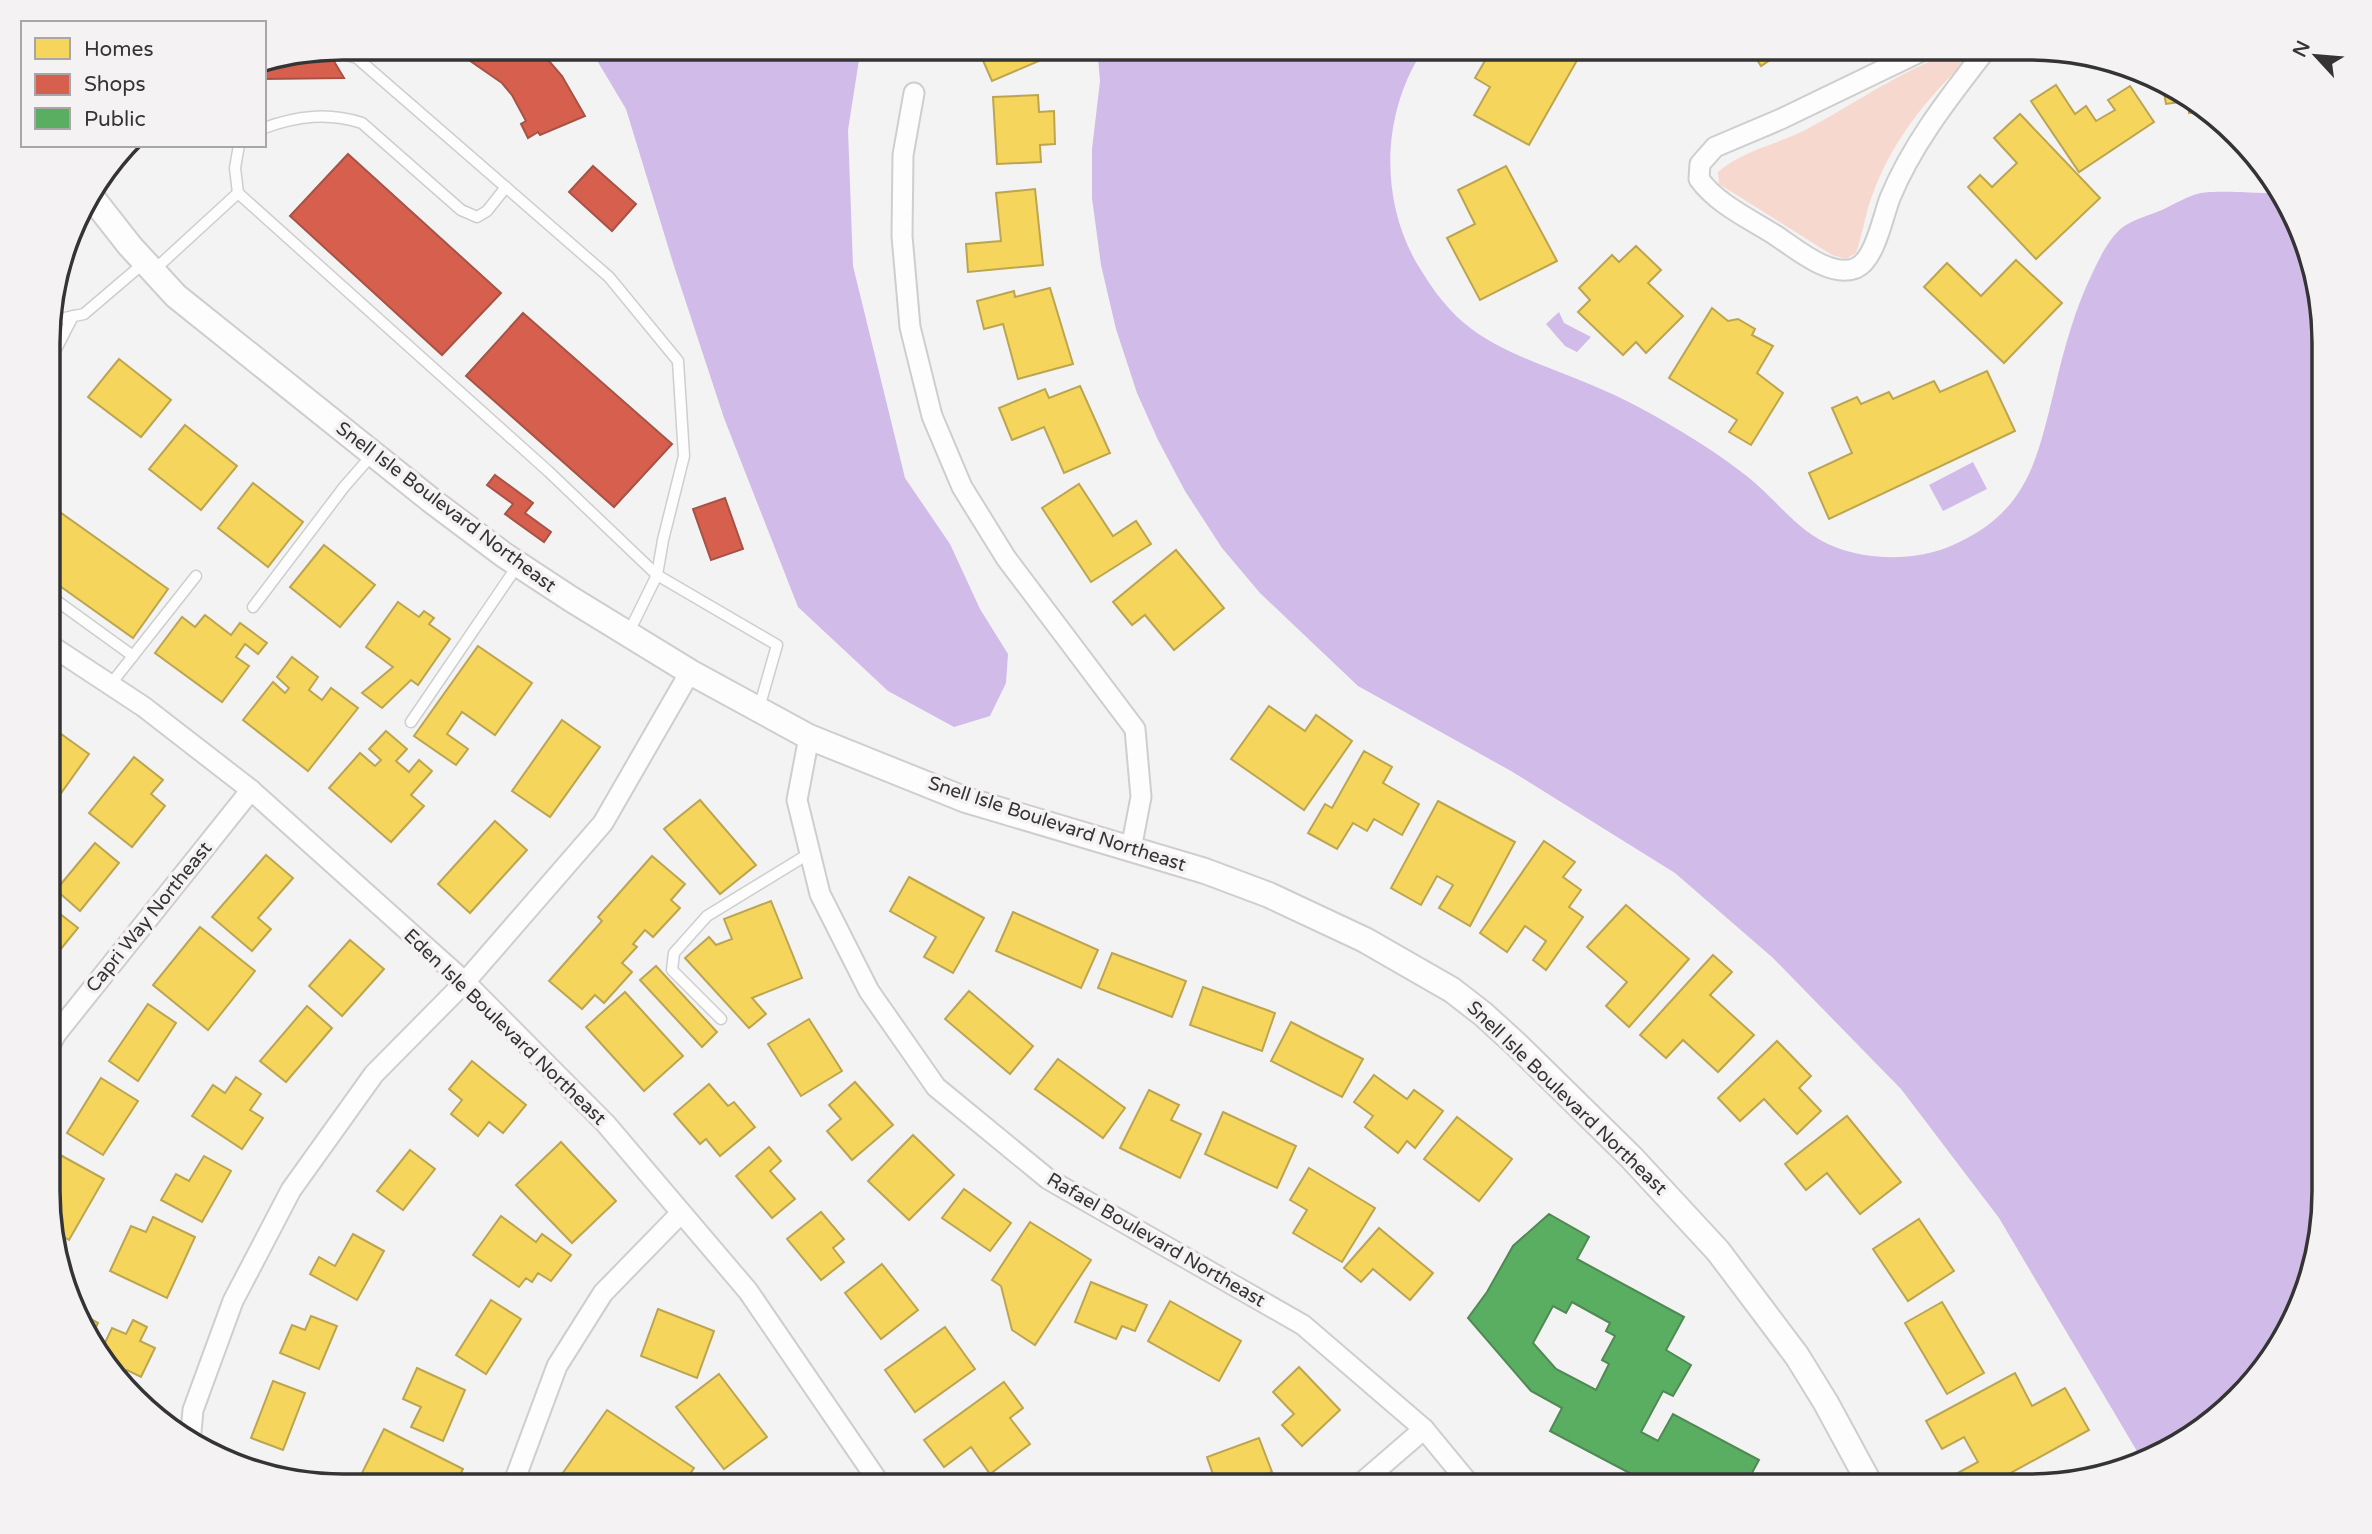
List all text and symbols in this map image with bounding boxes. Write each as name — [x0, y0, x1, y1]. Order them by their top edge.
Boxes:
legend — [21, 21, 266, 147]
north arrow — [2281, 21, 2351, 91]
text: Homes — [84, 37, 154, 62]
text: N — [2288, 37, 2315, 61]
text: Shops — [84, 72, 146, 97]
text: Public — [84, 107, 146, 132]
street label: Snell Isle Boulevard Northeast — [332, 417, 560, 597]
street label: Snell Isle Boulevard Northeast — [925, 772, 1189, 876]
street label: Capri Way Northeast — [82, 837, 216, 997]
street label: Eden Isle Boulevard Northeast — [399, 924, 611, 1130]
street label: Snell Isle Boulevard Northeast — [1462, 996, 1672, 1200]
street label: Rafael Boulevard Northeast — [1043, 1168, 1269, 1312]

